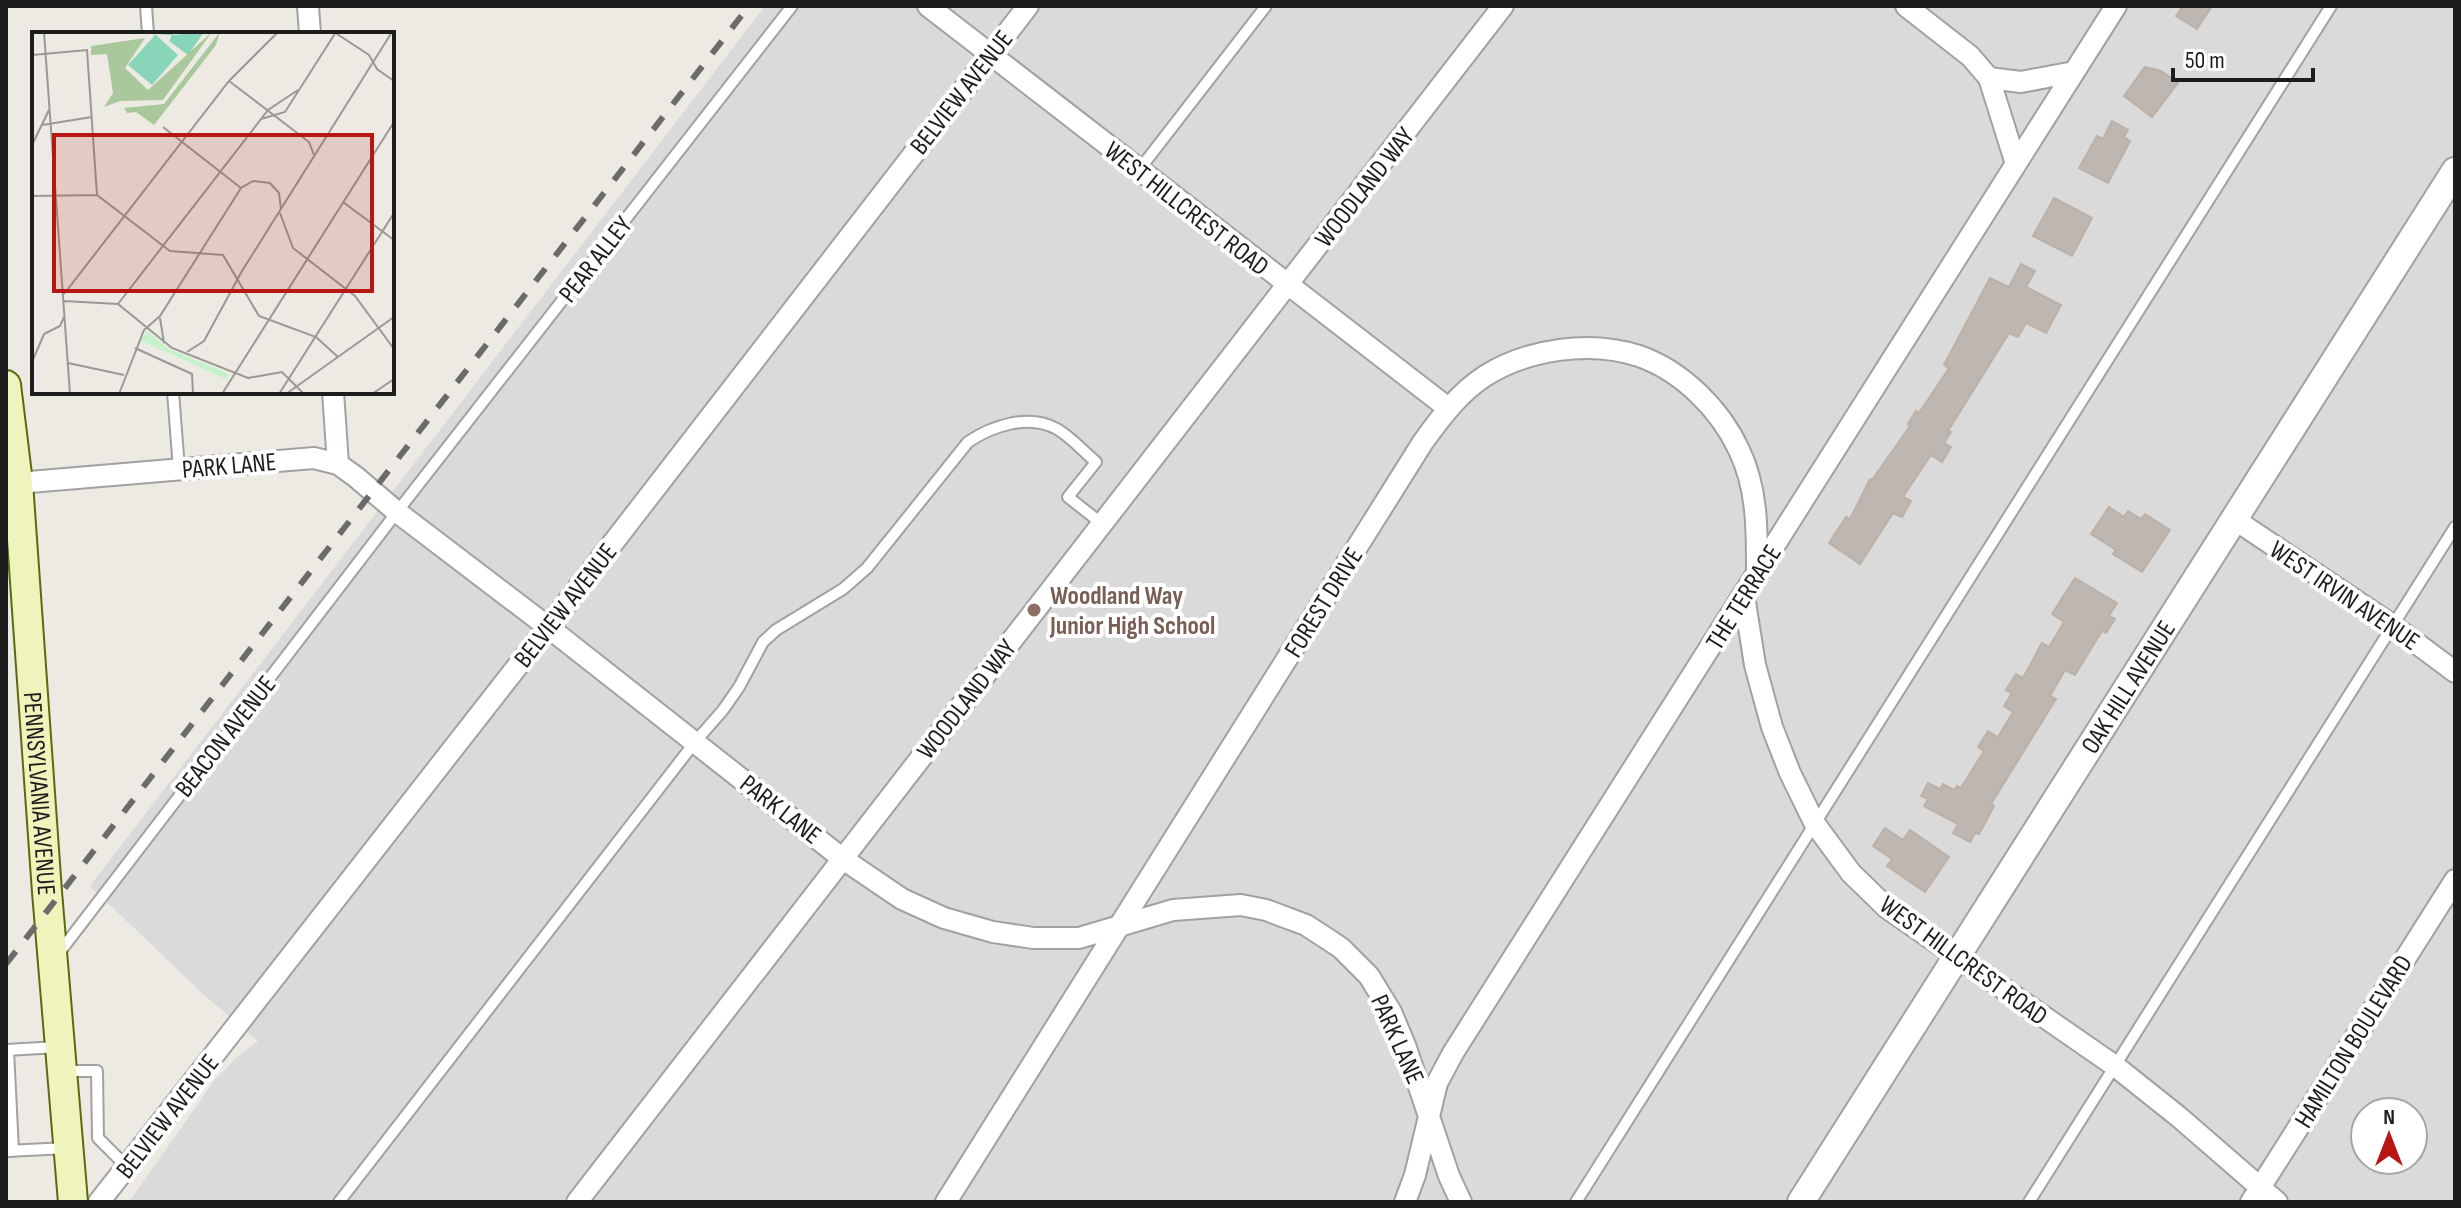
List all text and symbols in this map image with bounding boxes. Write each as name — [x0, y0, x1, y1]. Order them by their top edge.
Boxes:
street label: BELVIEW AVENUE — [904, 25, 1020, 161]
inset map — [32, 32, 394, 394]
scale bar — [2173, 32, 2313, 82]
text: 50 m — [2185, 46, 2225, 75]
street label: WOODLAND WAY — [1309, 122, 1422, 254]
street label: WEST HILLCREST ROAD — [1098, 135, 1274, 283]
street label: PEAR ALLEY — [553, 211, 639, 309]
street label: PARK LANE — [181, 447, 278, 486]
street label: WEST IRVIN AVENUE — [2263, 535, 2425, 658]
street label: BELVIEW AVENUE — [508, 538, 624, 674]
street label: THE TERRACE — [1700, 540, 1789, 656]
street label: FOREST DRIVE — [1278, 542, 1370, 663]
place label: Woodland Way Junior High School — [1049, 581, 1215, 642]
marker: Woodland Way Junior High School — [1025, 601, 1043, 619]
street label: OAK HILL AVENUE — [2075, 615, 2183, 760]
street label: WOODLAND WAY — [911, 634, 1024, 766]
street label: BEACON AVENUE — [169, 670, 283, 804]
street label: PENNSYLVANIA AVENUE — [16, 691, 61, 896]
street label: PARK LANE — [733, 769, 827, 851]
street label: WEST HILLCREST ROAD — [1873, 890, 2053, 1033]
street label: HAMILTON BOULEVARD — [2287, 949, 2419, 1133]
street label: PARK LANE — [1363, 990, 1430, 1089]
street label: BELVIEW AVENUE — [110, 1049, 226, 1185]
north arrow — [2349, 1096, 2429, 1176]

